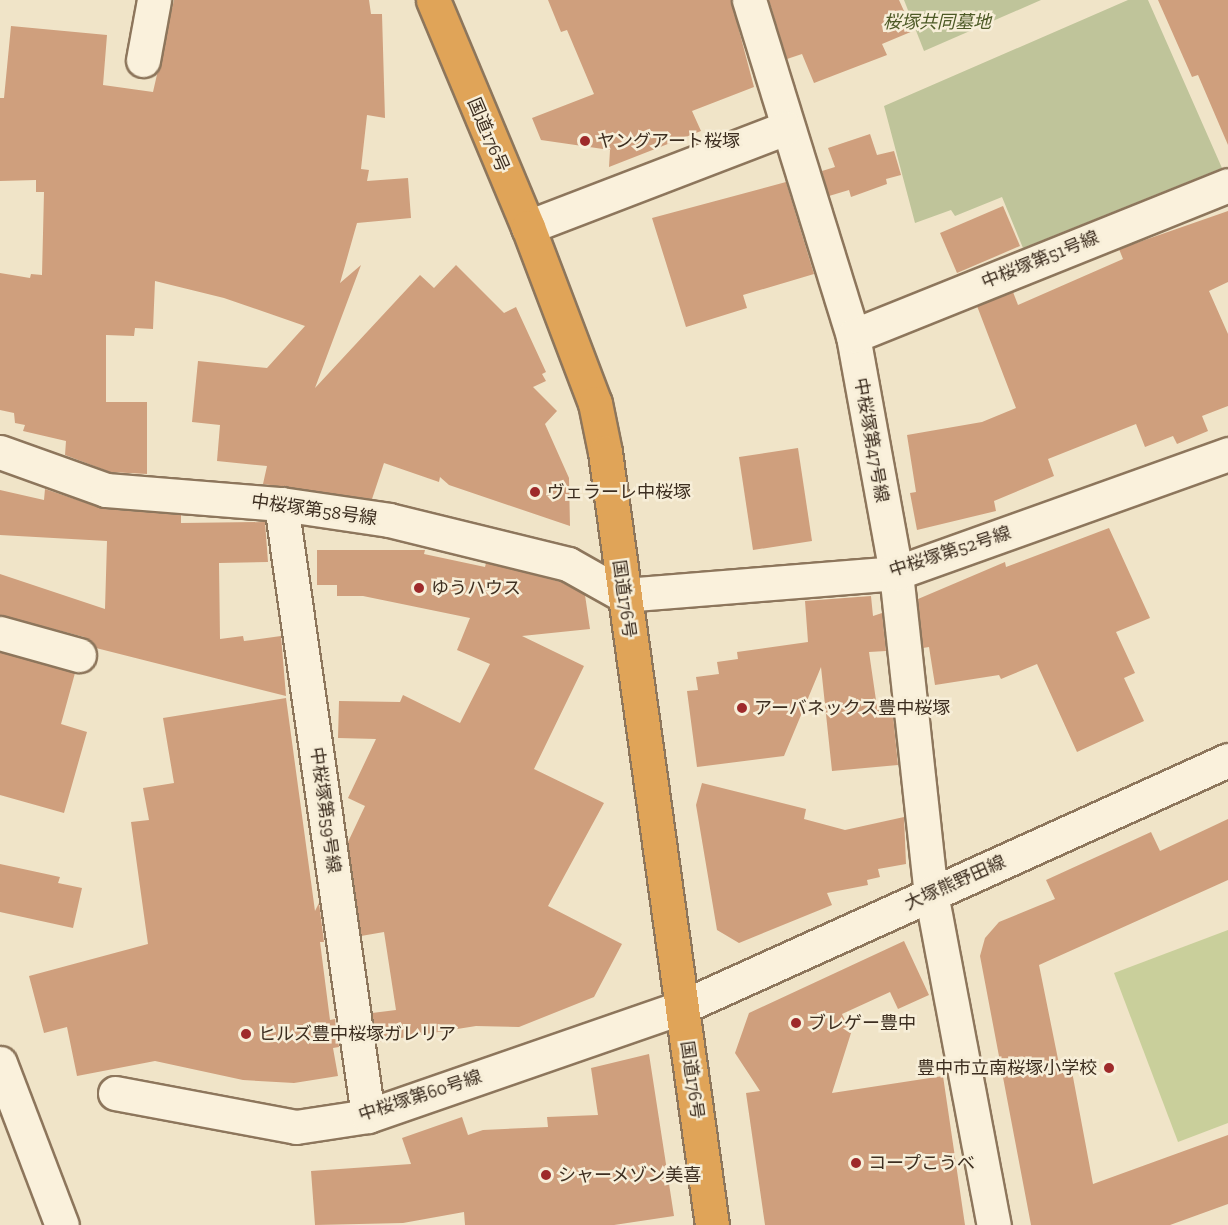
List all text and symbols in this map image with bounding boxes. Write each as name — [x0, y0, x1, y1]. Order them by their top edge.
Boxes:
park label: 桜塚共同墓地 — [883, 11, 991, 33]
street label: 国道176号 — [463, 95, 513, 175]
place label: ヤングアート桜塚 — [597, 130, 740, 152]
marker: ヤングアート桜塚 — [578, 134, 592, 148]
street label: 中桜塚第51号線 — [978, 227, 1102, 293]
street label: 中桜塚第47号線 — [849, 376, 893, 504]
place label: ヴェラーレ中桜塚 — [547, 481, 691, 503]
marker: ヴェラーレ中桜塚 — [528, 485, 542, 499]
street label: 中桜塚第58号線 — [250, 490, 378, 530]
street label: 中桜塚第52号線 — [887, 522, 1013, 582]
street label: 国道176号 — [608, 559, 640, 639]
place label: ゆうハウス — [431, 577, 521, 599]
marker: ゆうハウス — [412, 581, 426, 595]
place label: アーバネックス豊中桜塚 — [754, 697, 951, 719]
marker: アーバネックス豊中桜塚 — [735, 701, 749, 715]
street label: 中桜塚第59号線 — [305, 746, 345, 874]
street label: 大塚熊野田線 — [901, 851, 1009, 915]
place label: ブレゲー豊中 — [808, 1012, 916, 1034]
marker: ブレゲー豊中 — [789, 1016, 803, 1030]
place label: ヒルズ豊中桜塚ガレリア — [258, 1023, 456, 1045]
marker: ヒルズ豊中桜塚ガレリア — [239, 1027, 253, 1041]
street label: 国道176号 — [676, 1040, 708, 1120]
place label: 豊中市立南桜塚小学校 — [917, 1057, 1097, 1079]
marker: 豊中市立南桜塚小学校 — [1102, 1061, 1116, 1075]
street label: 中桜塚第60号線 — [356, 1066, 484, 1126]
place label: コープこうべ — [868, 1152, 976, 1174]
marker: コープこうべ — [849, 1156, 863, 1170]
place label: シャーメゾン美喜 — [558, 1164, 702, 1186]
marker: シャーメゾン美喜 — [539, 1168, 553, 1182]

